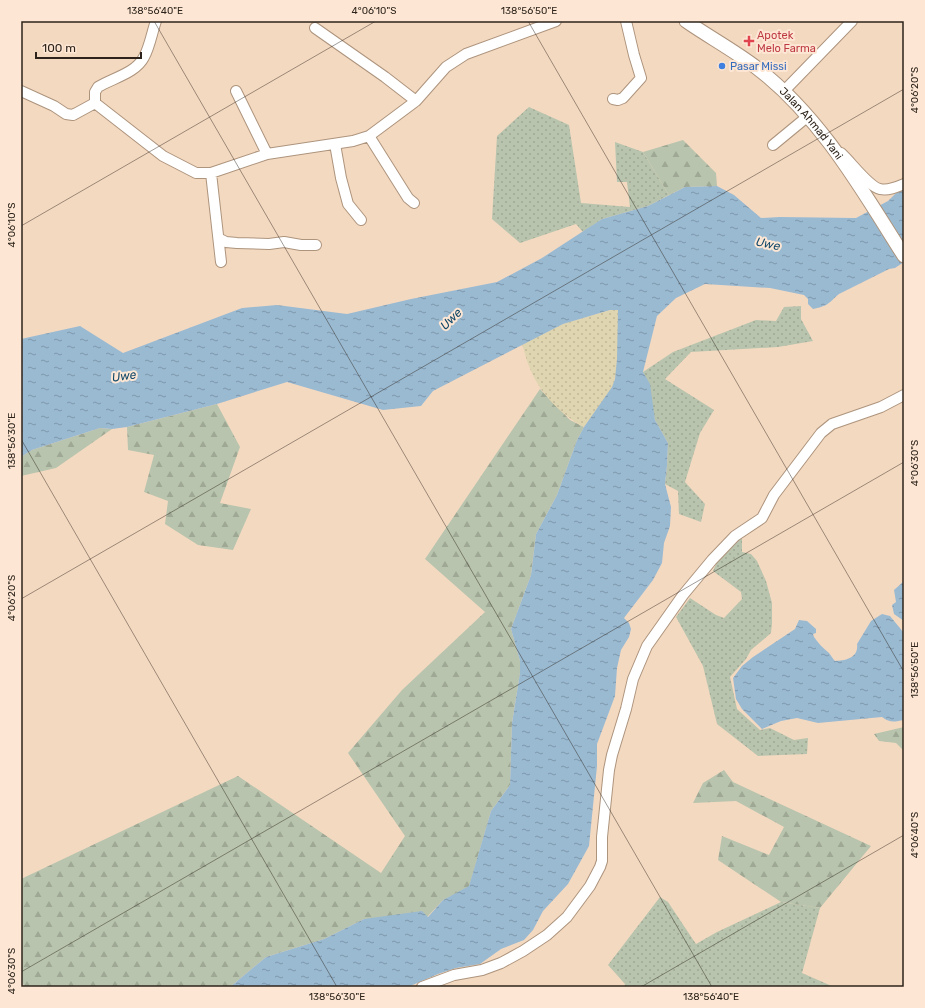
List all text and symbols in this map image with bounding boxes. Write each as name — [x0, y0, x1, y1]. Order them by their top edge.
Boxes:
text: 138°56'40"E — [127, 5, 183, 17]
text: 4°06'10"S — [352, 5, 396, 17]
text: 138°56'50"E — [501, 5, 557, 17]
place label: Apotek Melo Farma — [757, 29, 816, 55]
scale bar — [36, 34, 141, 60]
marker: Apotek Melo Farma — [744, 36, 754, 46]
text: 100 m — [42, 41, 76, 55]
place label: Pasar Missi — [730, 60, 787, 73]
marker: Pasar Missi — [717, 61, 727, 71]
text: 4°06'20"S — [909, 67, 921, 113]
street label: Jalan Ahmad Yani — [777, 84, 846, 162]
text: 4°06'10"S — [6, 203, 18, 247]
water label: Uwe — [755, 235, 782, 253]
water label: Uwe — [437, 305, 465, 333]
water label: Uwe — [111, 367, 137, 385]
text: 138°56'30"E — [6, 413, 18, 469]
text: 4°06'30"S — [909, 440, 921, 486]
text: 4°06'20"S — [6, 575, 18, 621]
text: 138°56'50"E — [909, 642, 921, 698]
text: 4°06'40"S — [909, 812, 921, 858]
text: 4°06'30"S — [6, 948, 18, 994]
text: 138°56'30"E — [309, 991, 365, 1003]
text: 138°56'40"E — [683, 991, 739, 1003]

